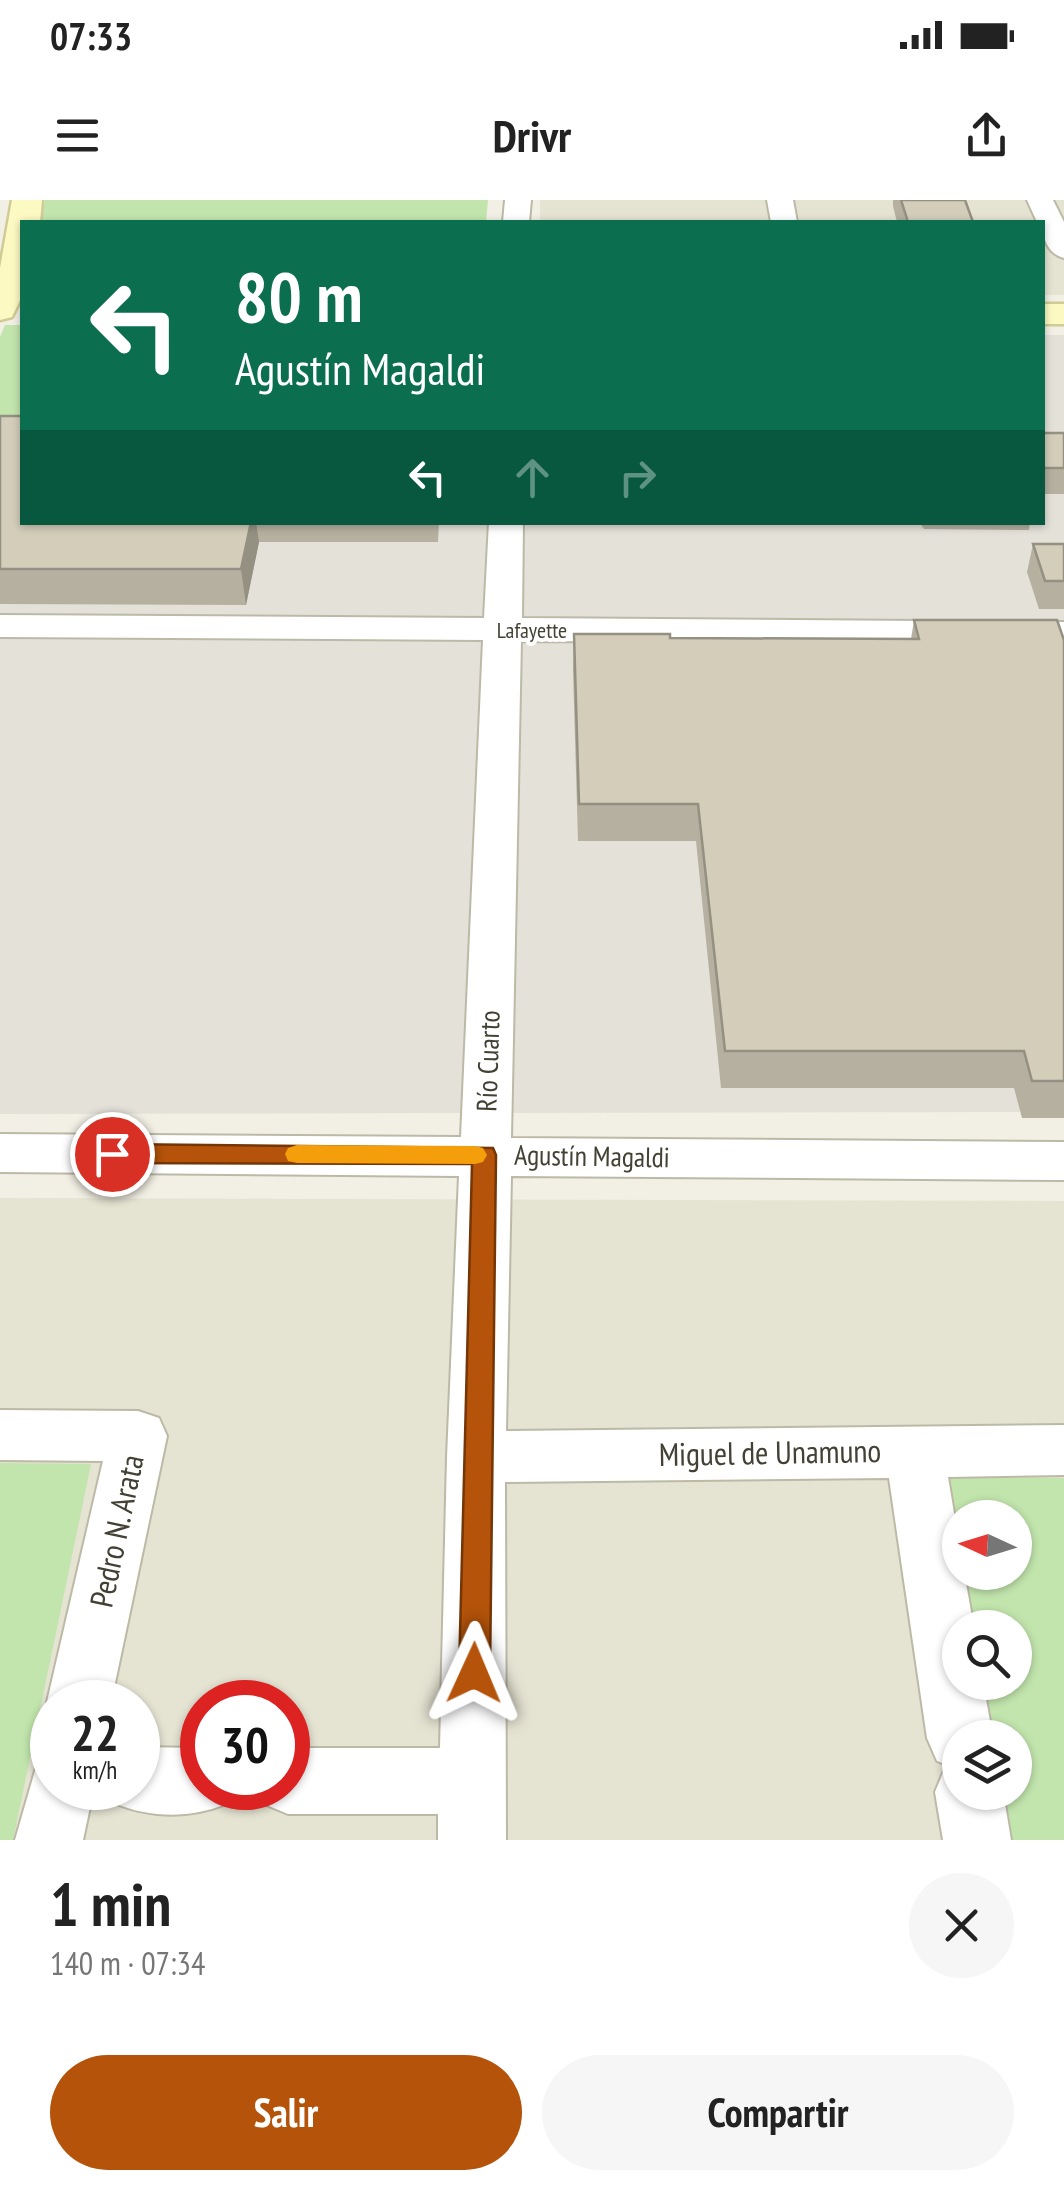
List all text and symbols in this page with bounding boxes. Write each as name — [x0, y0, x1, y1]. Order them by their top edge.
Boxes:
text: 07:33 — [50, 11, 132, 60]
text: Drivr — [493, 106, 571, 164]
icon: menu — [50, 108, 105, 163]
icon: share — [959, 108, 1014, 163]
text: 80 m — [235, 251, 363, 341]
icon: left — [70, 260, 200, 390]
text: Agustín Magaldi — [235, 339, 485, 397]
icon: left — [400, 450, 455, 505]
icon: ahead — [505, 450, 560, 505]
icon: right — [610, 450, 665, 505]
street label: Lafayette — [497, 616, 567, 644]
street label: Río Cuarto — [467, 1010, 508, 1112]
pin — [70, 1112, 155, 1197]
icon: arrive — [85, 1127, 140, 1182]
street label: Agustín Magaldi — [514, 1136, 670, 1175]
street label: Miguel de Unamuno — [658, 1429, 882, 1475]
street label: Pedro N. Arata — [79, 1451, 153, 1611]
north arrow — [942, 1500, 1032, 1590]
map controls — [942, 1500, 1032, 1810]
button: search — [942, 1610, 1032, 1700]
position arrow — [422, 1621, 526, 1725]
speed limit sign: 30 — [180, 1680, 310, 1810]
text: 22 — [71, 1700, 119, 1765]
button: layers — [942, 1720, 1032, 1810]
text: km/h — [73, 1754, 117, 1786]
text: 1 min — [50, 1865, 171, 1943]
button: close — [909, 1873, 1014, 1978]
text: 140 m · 07:34 — [50, 1942, 205, 1984]
button: Salir — [50, 2055, 522, 2170]
button: Compartir — [542, 2055, 1014, 2170]

